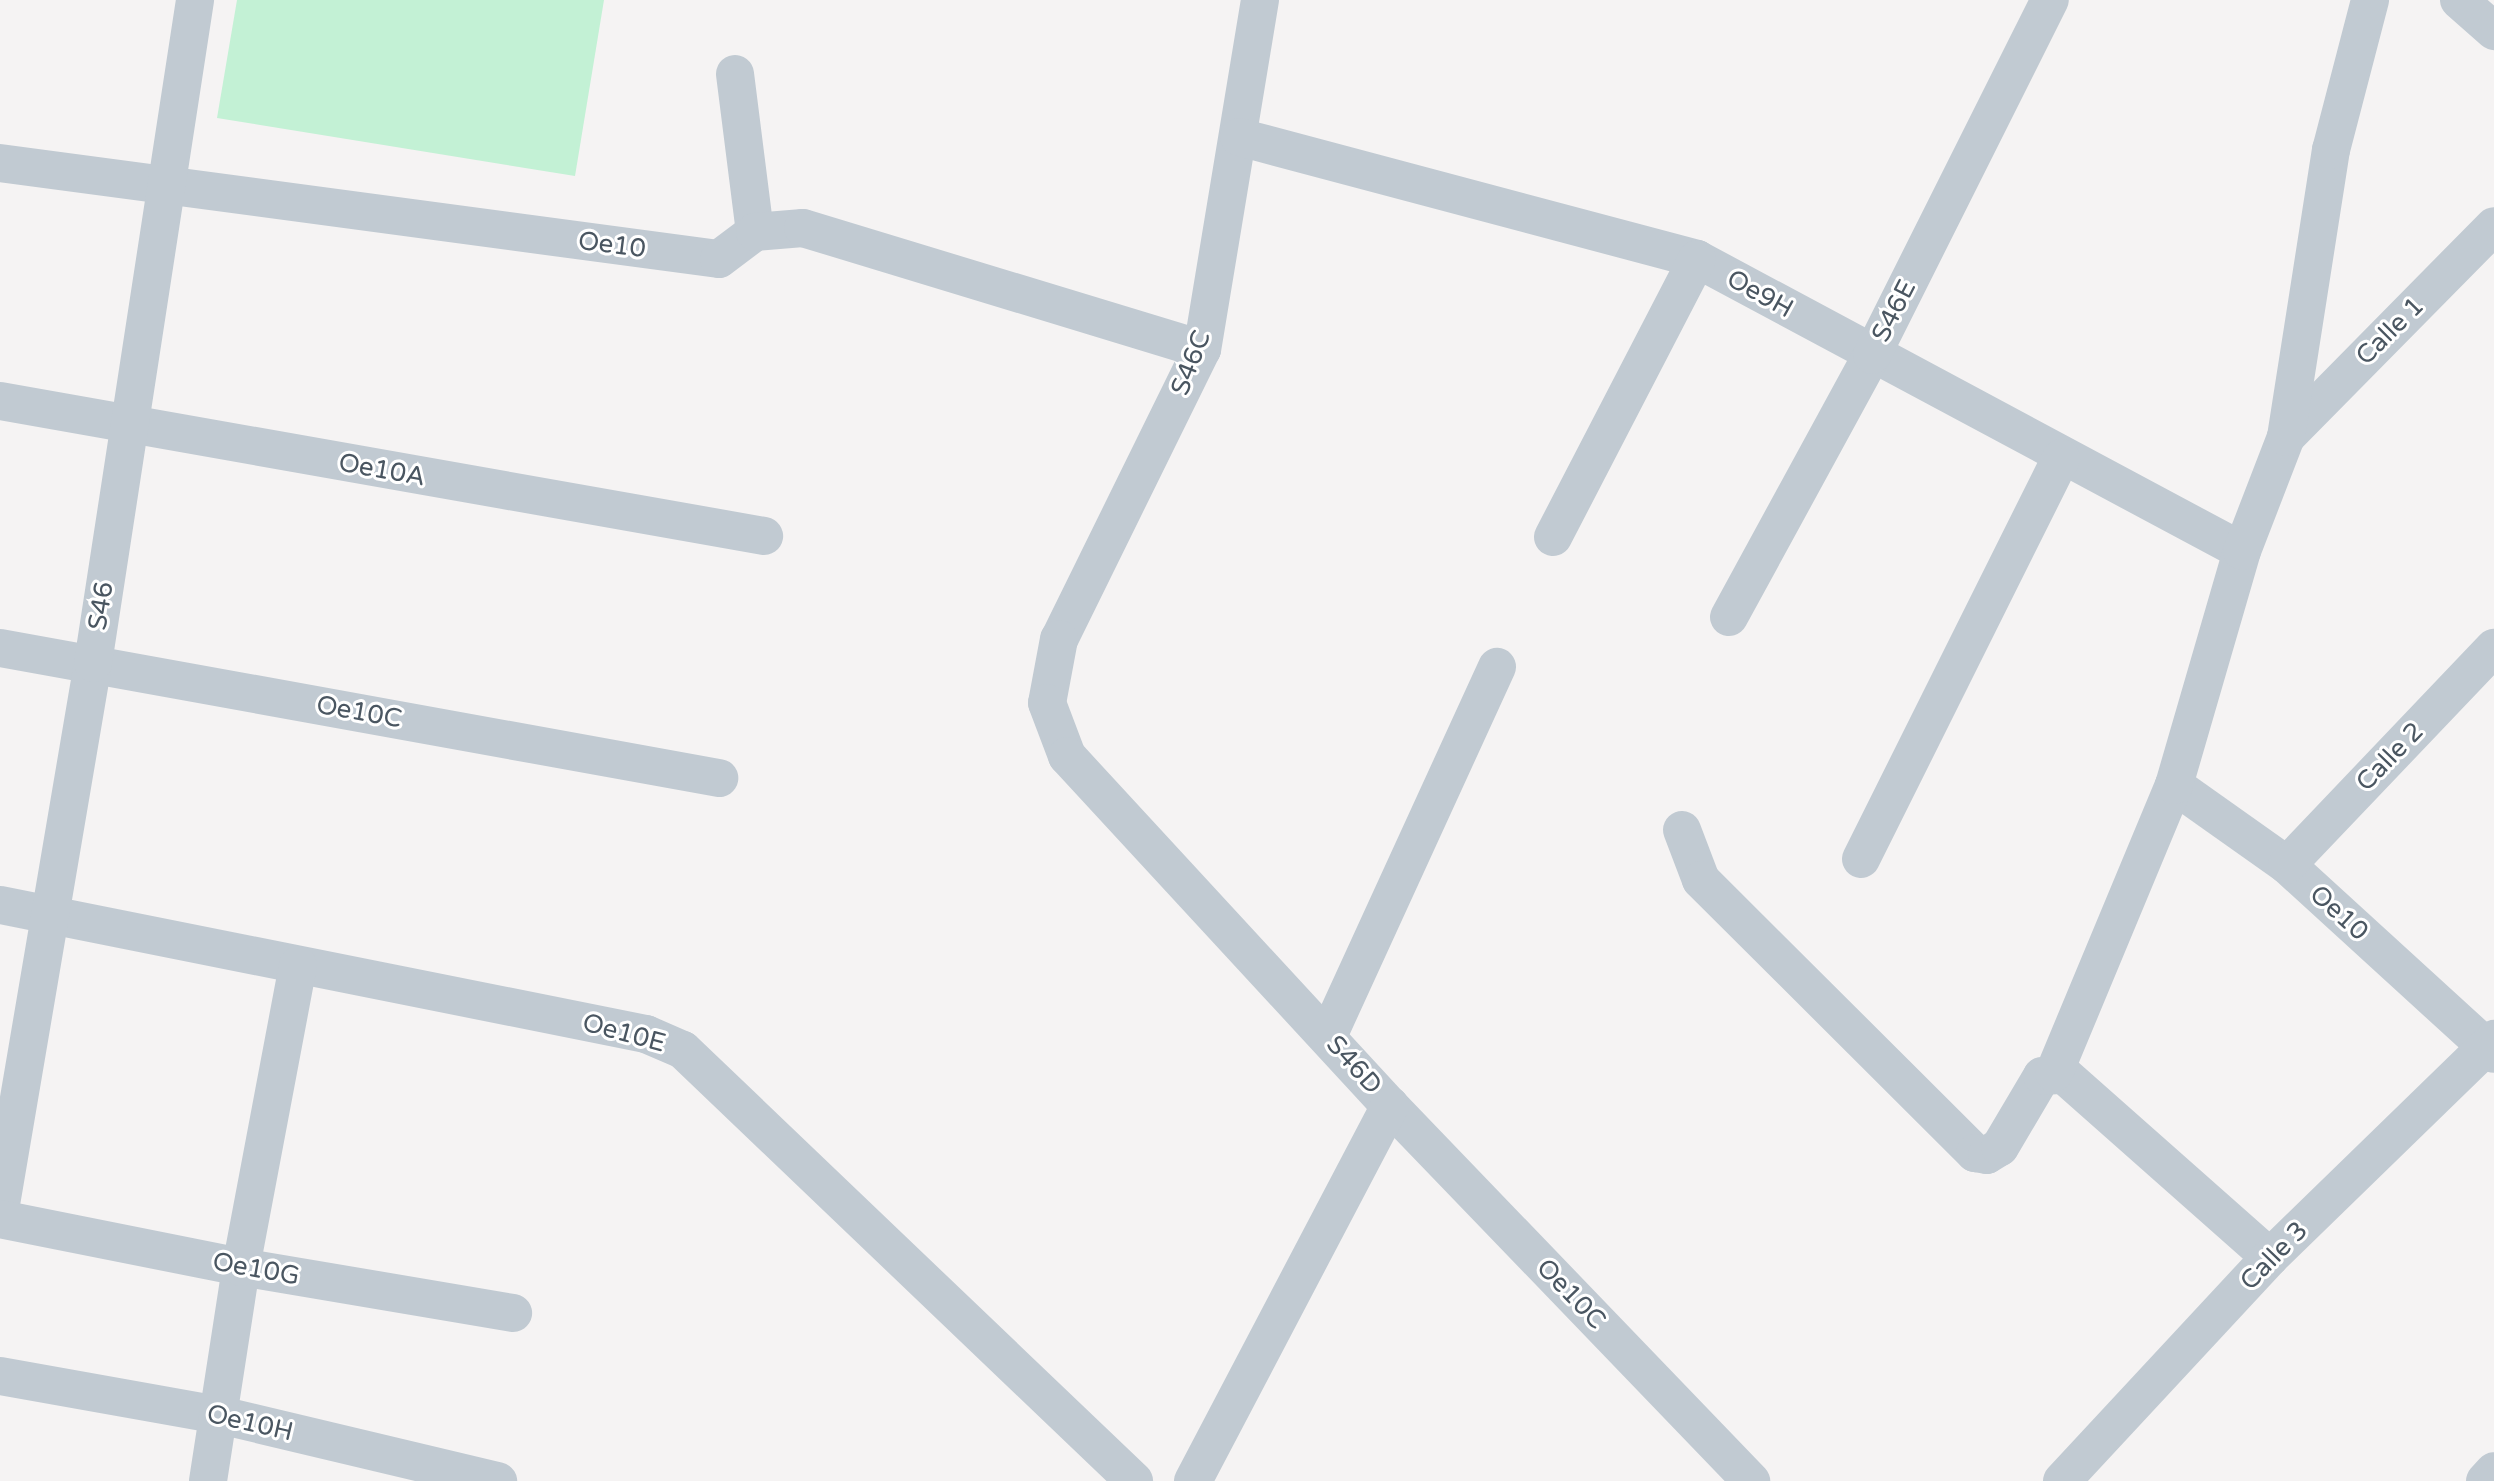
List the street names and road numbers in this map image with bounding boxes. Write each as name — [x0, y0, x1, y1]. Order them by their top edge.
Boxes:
street label: Oe10 — [576, 225, 648, 265]
street label: Oe9H — [1721, 263, 1799, 325]
street label: S46E — [1865, 275, 1923, 347]
street label: Calle 1 — [2349, 290, 2431, 372]
street label: S46C — [1164, 326, 1218, 400]
street label: Oe10A — [336, 447, 428, 493]
street label: S46 — [82, 580, 120, 632]
street label: Oe10C — [314, 689, 404, 735]
street label: Calle 2 — [2350, 716, 2430, 798]
street label: Oe10 — [2303, 879, 2375, 947]
street label: Oe10E — [579, 1007, 669, 1059]
street label: S46D — [1320, 1029, 1388, 1101]
street label: Calle 3 — [2234, 1215, 2314, 1297]
street label: Oe10G — [210, 1246, 302, 1292]
street label: Oe10C — [1530, 1252, 1612, 1336]
street label: Oe10H — [204, 1398, 296, 1448]

